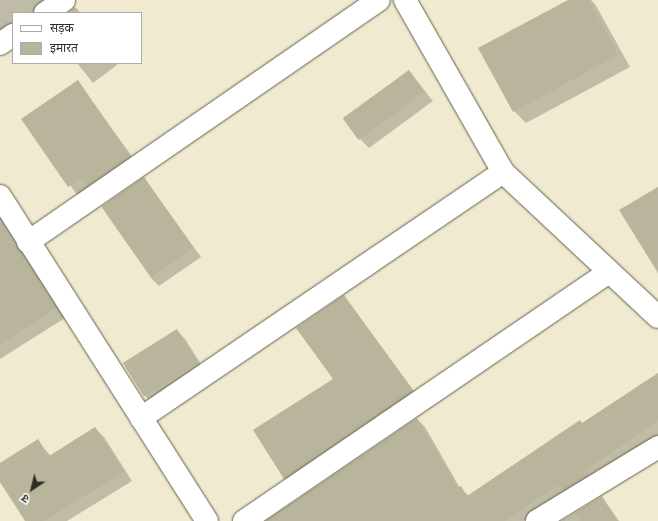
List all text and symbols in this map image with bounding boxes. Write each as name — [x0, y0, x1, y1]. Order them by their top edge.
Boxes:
legend — [12, 12, 142, 64]
text: सड़क — [50, 20, 74, 34]
text: इमारत — [50, 40, 78, 54]
north arrow — [12, 469, 52, 509]
text: उ — [18, 492, 31, 506]

